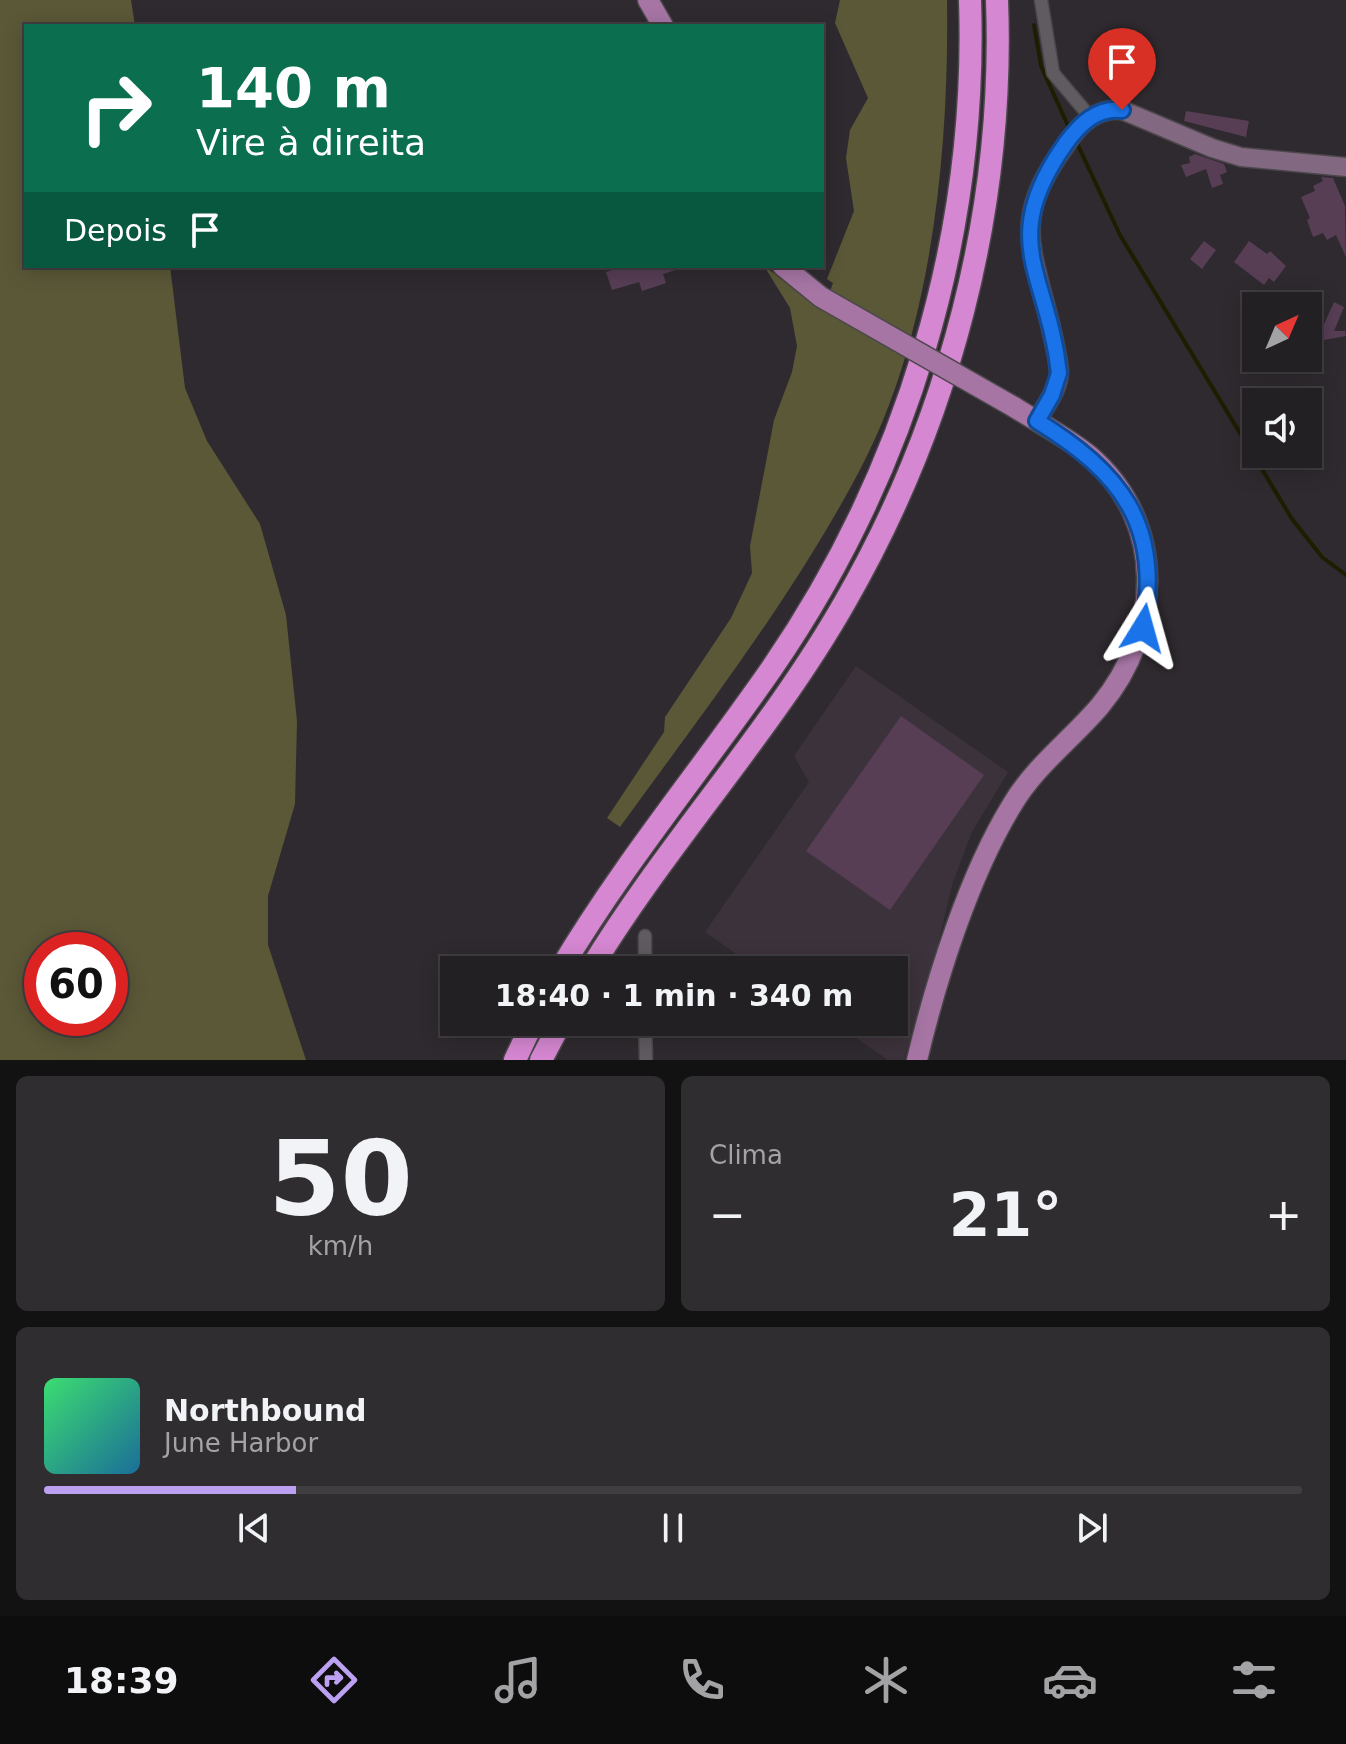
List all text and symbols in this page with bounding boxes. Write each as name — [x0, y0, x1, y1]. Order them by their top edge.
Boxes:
pin — [1088, 28, 1156, 110]
icon: arrive — [1100, 40, 1144, 84]
text: 140 m — [196, 55, 391, 120]
icon: right — [64, 56, 168, 160]
text: Vire à direita — [196, 122, 426, 163]
icon: arrive — [183, 208, 227, 252]
text: Depois — [64, 213, 167, 248]
north arrow — [1242, 292, 1322, 372]
map controls — [1242, 292, 1322, 468]
button: sound — [1242, 388, 1322, 468]
position arrow — [1101, 586, 1185, 670]
speed limit sign: 60 — [24, 932, 128, 1036]
text: 18:40 · 1 min · 340 m — [495, 978, 853, 1013]
text: 50 — [268, 1118, 413, 1240]
text: Clima — [709, 1140, 783, 1170]
text: 21° — [949, 1180, 1062, 1250]
text: − — [709, 1189, 746, 1240]
text: + — [1265, 1189, 1302, 1240]
text: km/h — [308, 1231, 373, 1261]
text: Northbound — [164, 1393, 367, 1428]
text: June Harbor — [164, 1428, 318, 1458]
icon: previous — [232, 1506, 276, 1550]
icon: pause — [651, 1506, 695, 1550]
icon: next — [1070, 1506, 1114, 1550]
icon: directions — [306, 1652, 362, 1708]
icon: music — [490, 1652, 546, 1708]
icon: phone — [674, 1652, 730, 1708]
icon: climate — [858, 1652, 914, 1708]
icon: car — [1042, 1652, 1098, 1708]
icon: filters — [1226, 1652, 1282, 1708]
text: 18:39 — [64, 1660, 179, 1701]

